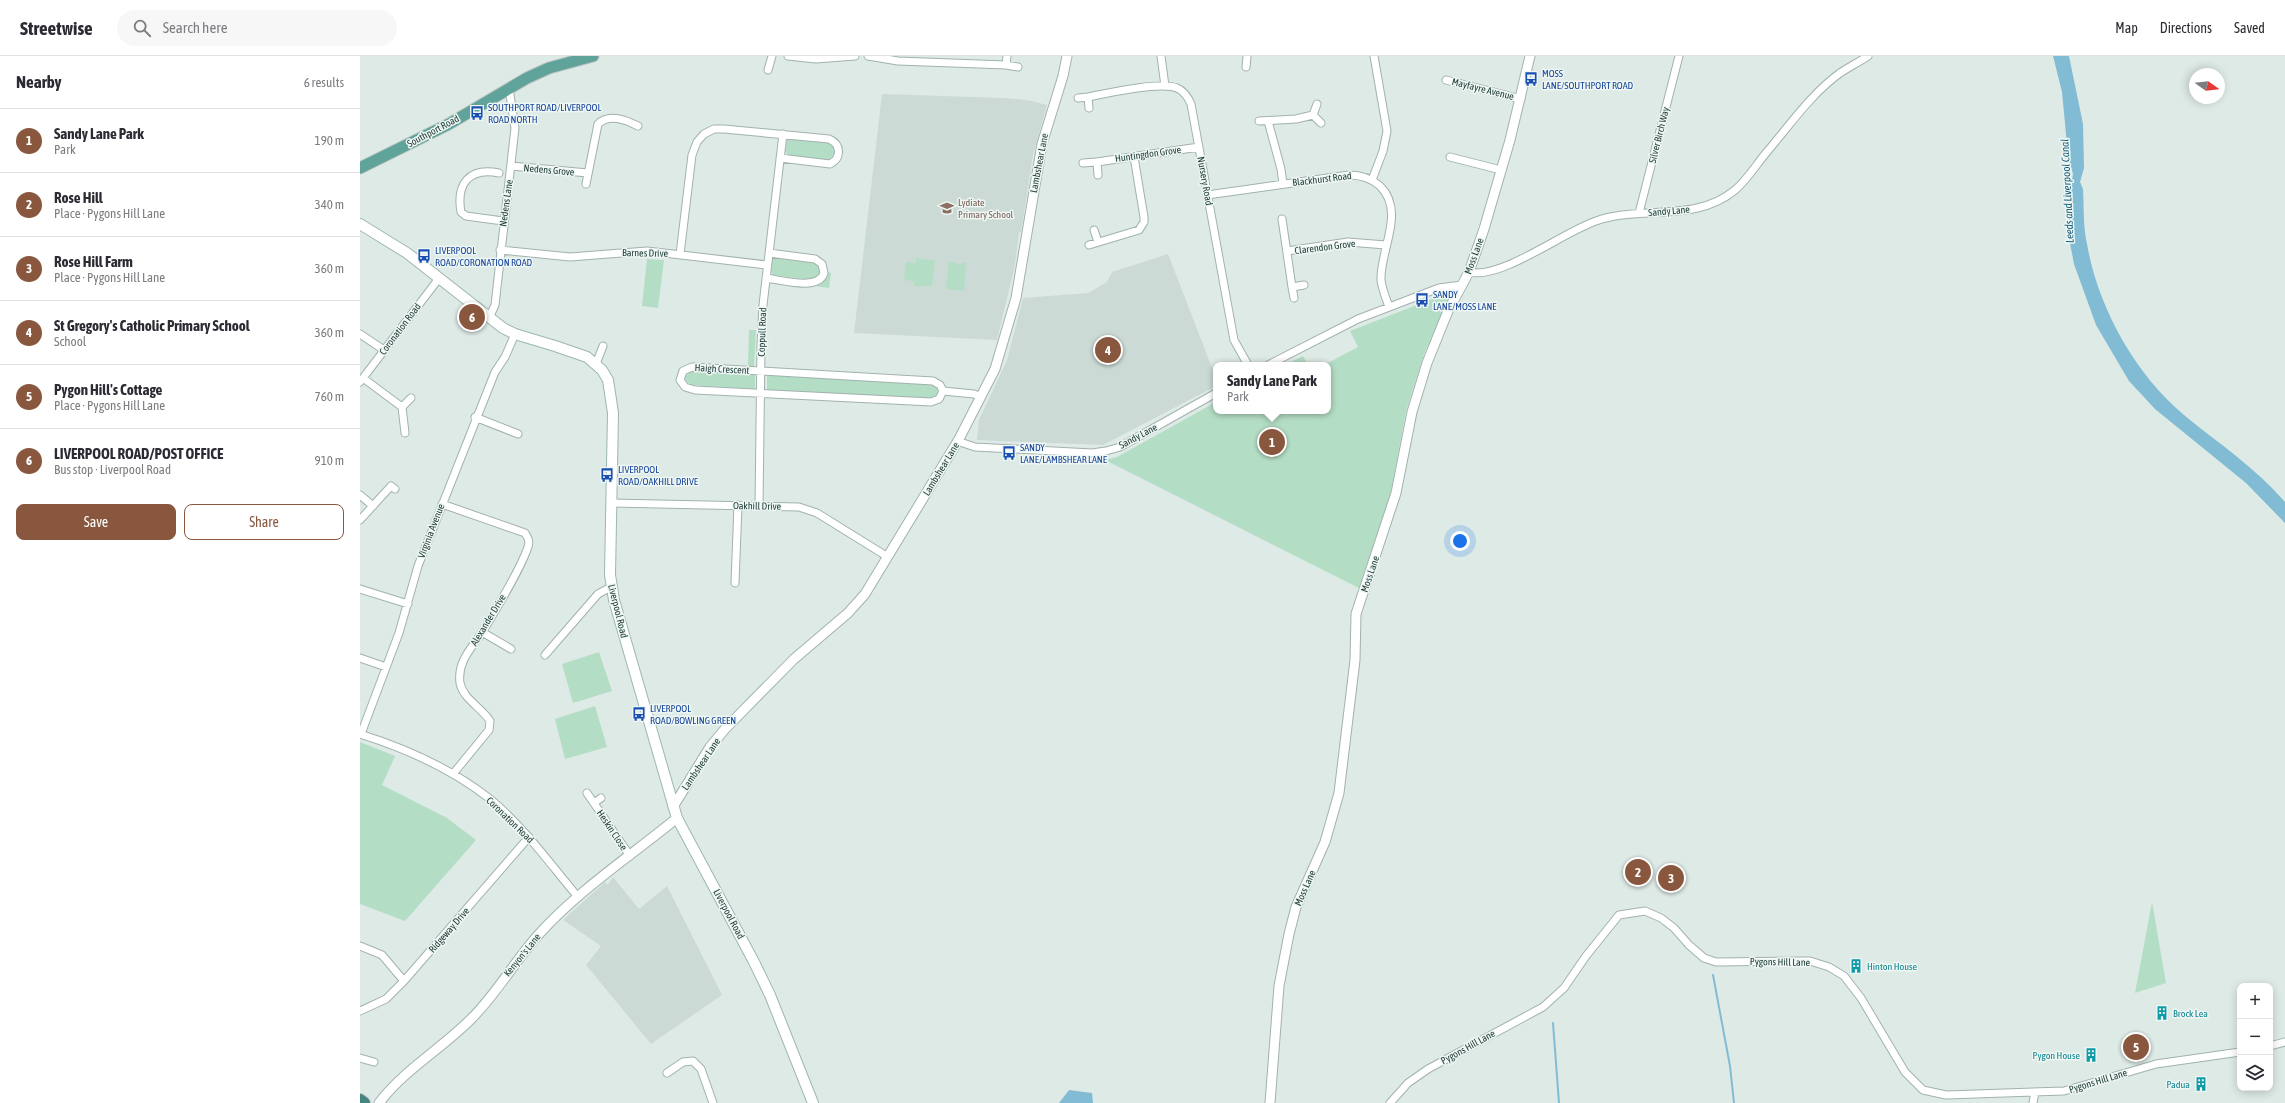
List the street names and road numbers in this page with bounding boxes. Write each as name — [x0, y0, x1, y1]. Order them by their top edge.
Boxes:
street label: Mayfayre Avenue — [1451, 76, 1516, 102]
street label: Silver Birch Way — [1647, 106, 1671, 164]
street label: Southport Road — [405, 113, 461, 149]
street label: Lambshear Lane — [1028, 132, 1050, 194]
street label: Huntingdon Grove — [1114, 144, 1182, 164]
street label: Nursery Road — [1195, 156, 1215, 206]
street label: Nedens Grove — [523, 162, 575, 178]
street label: Blackhurst Road — [1292, 170, 1353, 188]
street label: Nedens Lane — [497, 178, 515, 227]
street label: Sandy Lane — [1648, 204, 1691, 218]
street label: Moss Lane — [1462, 236, 1486, 276]
street label: Clarendon Grove — [1294, 238, 1356, 256]
street label: Barnes Drive — [622, 247, 669, 259]
street label: Coronation Road — [377, 301, 423, 357]
street label: Coppull Road — [756, 307, 768, 357]
street label: Haigh Crescent — [694, 362, 750, 376]
street label: Sandy Lane — [1117, 421, 1159, 451]
street label: Lambshear Lane — [921, 440, 961, 498]
street label: Oakhill Drive — [733, 500, 782, 512]
street label: Virginia Avenue — [416, 502, 447, 560]
street label: Moss Lane — [1359, 554, 1381, 594]
street label: Liverpool Road — [606, 583, 630, 639]
street label: Alexander Drive — [468, 592, 508, 648]
street label: Lambshear Lane — [680, 736, 723, 792]
street label: Coronation Road — [484, 795, 536, 846]
street label: Heskin Close — [594, 808, 630, 853]
street label: Moss Lane — [1292, 868, 1318, 907]
street label: Liverpool Road — [711, 887, 747, 941]
street label: Ridgeway Drive — [426, 905, 472, 955]
street label: Kenyon's Lane — [501, 931, 543, 979]
street label: Pygons Hill Lane — [1750, 956, 1811, 968]
street label: Pygons Hill Lane — [1439, 1027, 1497, 1066]
street label: Pygons Hill Lane — [2068, 1067, 2129, 1095]

